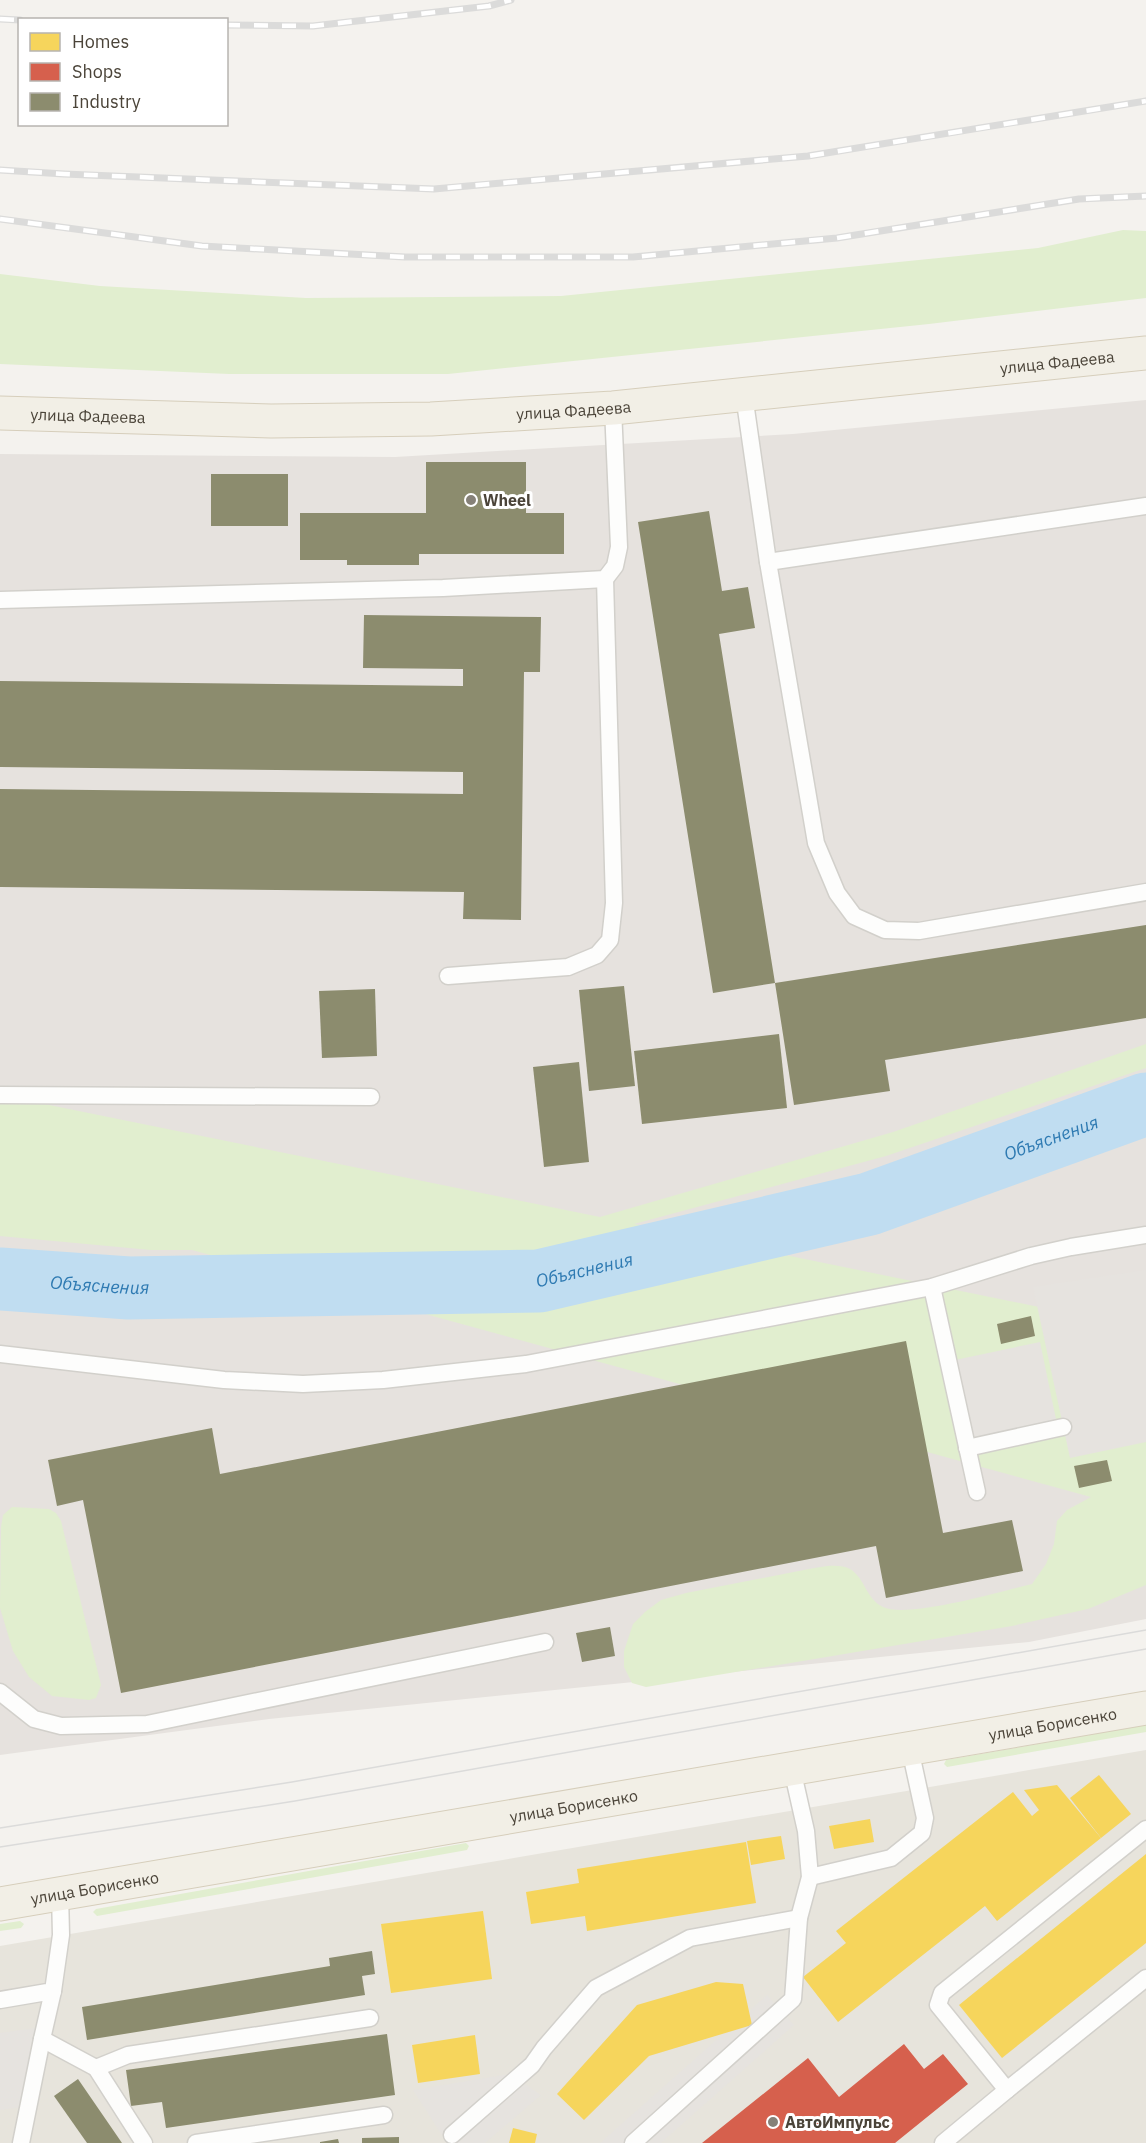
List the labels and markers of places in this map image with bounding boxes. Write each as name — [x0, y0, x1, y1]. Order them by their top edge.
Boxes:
place label: Wheel — [483, 490, 531, 510]
marker: Wheel — [464, 493, 478, 507]
place label: АвтоИмпульс — [785, 2112, 890, 2132]
marker: АвтоИмпульс — [766, 2115, 780, 2129]

